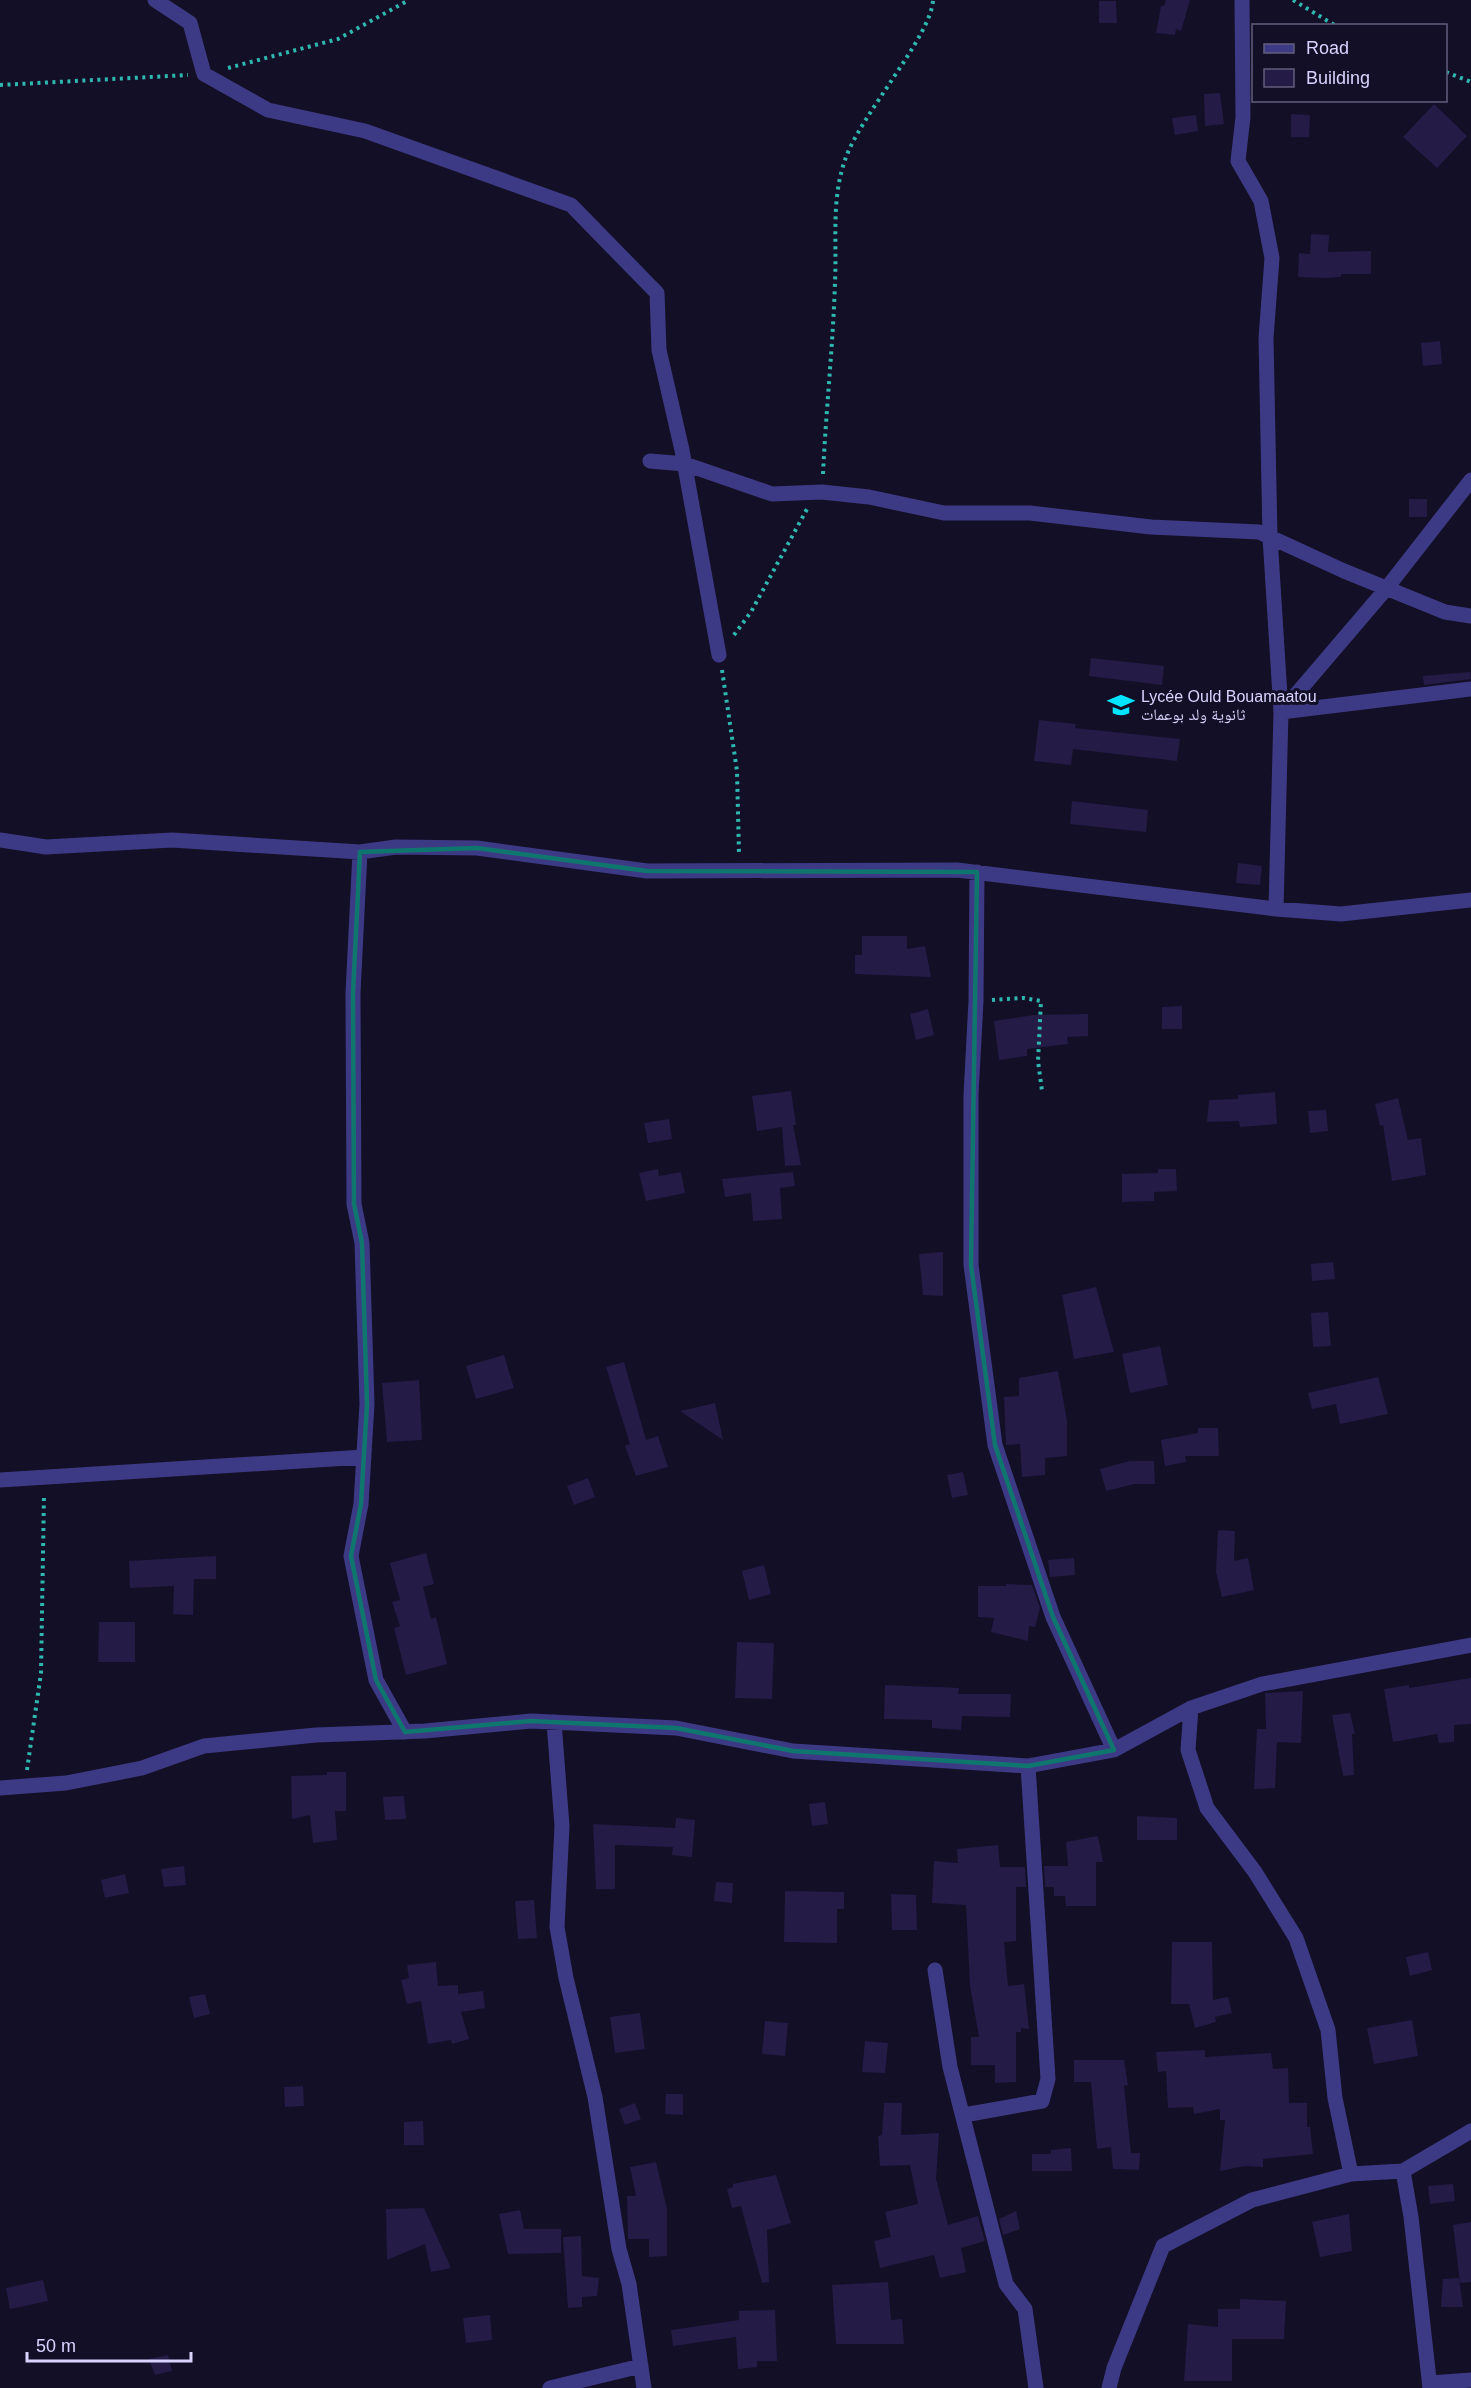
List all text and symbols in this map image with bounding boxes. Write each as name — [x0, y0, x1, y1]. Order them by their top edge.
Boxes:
legend — [1252, 24, 1447, 102]
text: Road — [1306, 38, 1349, 58]
text: Building — [1306, 68, 1370, 88]
place label: Lycée Ould Bouamaatou ثانوية ولد بوعمات — [1141, 688, 1317, 724]
school or university icon: Lycée Ould Bouamaatou ثانوية ولد بوعمات — [1106, 690, 1136, 720]
scale bar — [27, 2325, 190, 2363]
text: 50 m — [36, 2336, 76, 2356]

